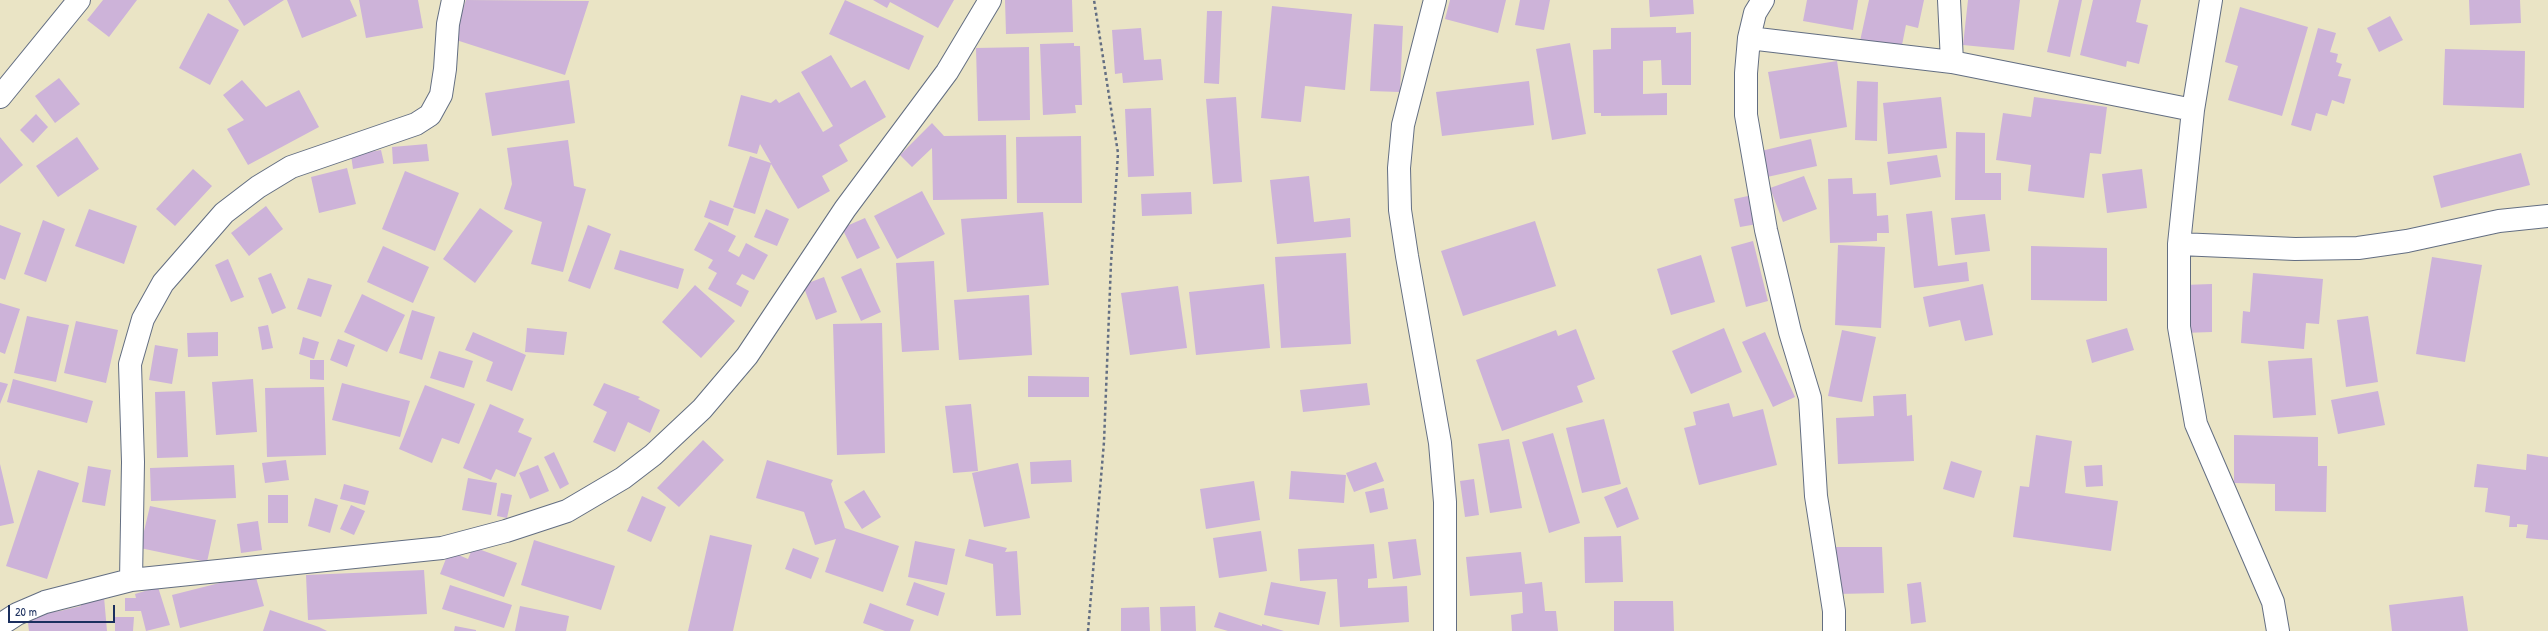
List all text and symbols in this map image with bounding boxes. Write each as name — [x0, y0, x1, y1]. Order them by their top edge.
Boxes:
scale bar — [10, 597, 117, 623]
text: 20 m — [15, 603, 37, 620]

